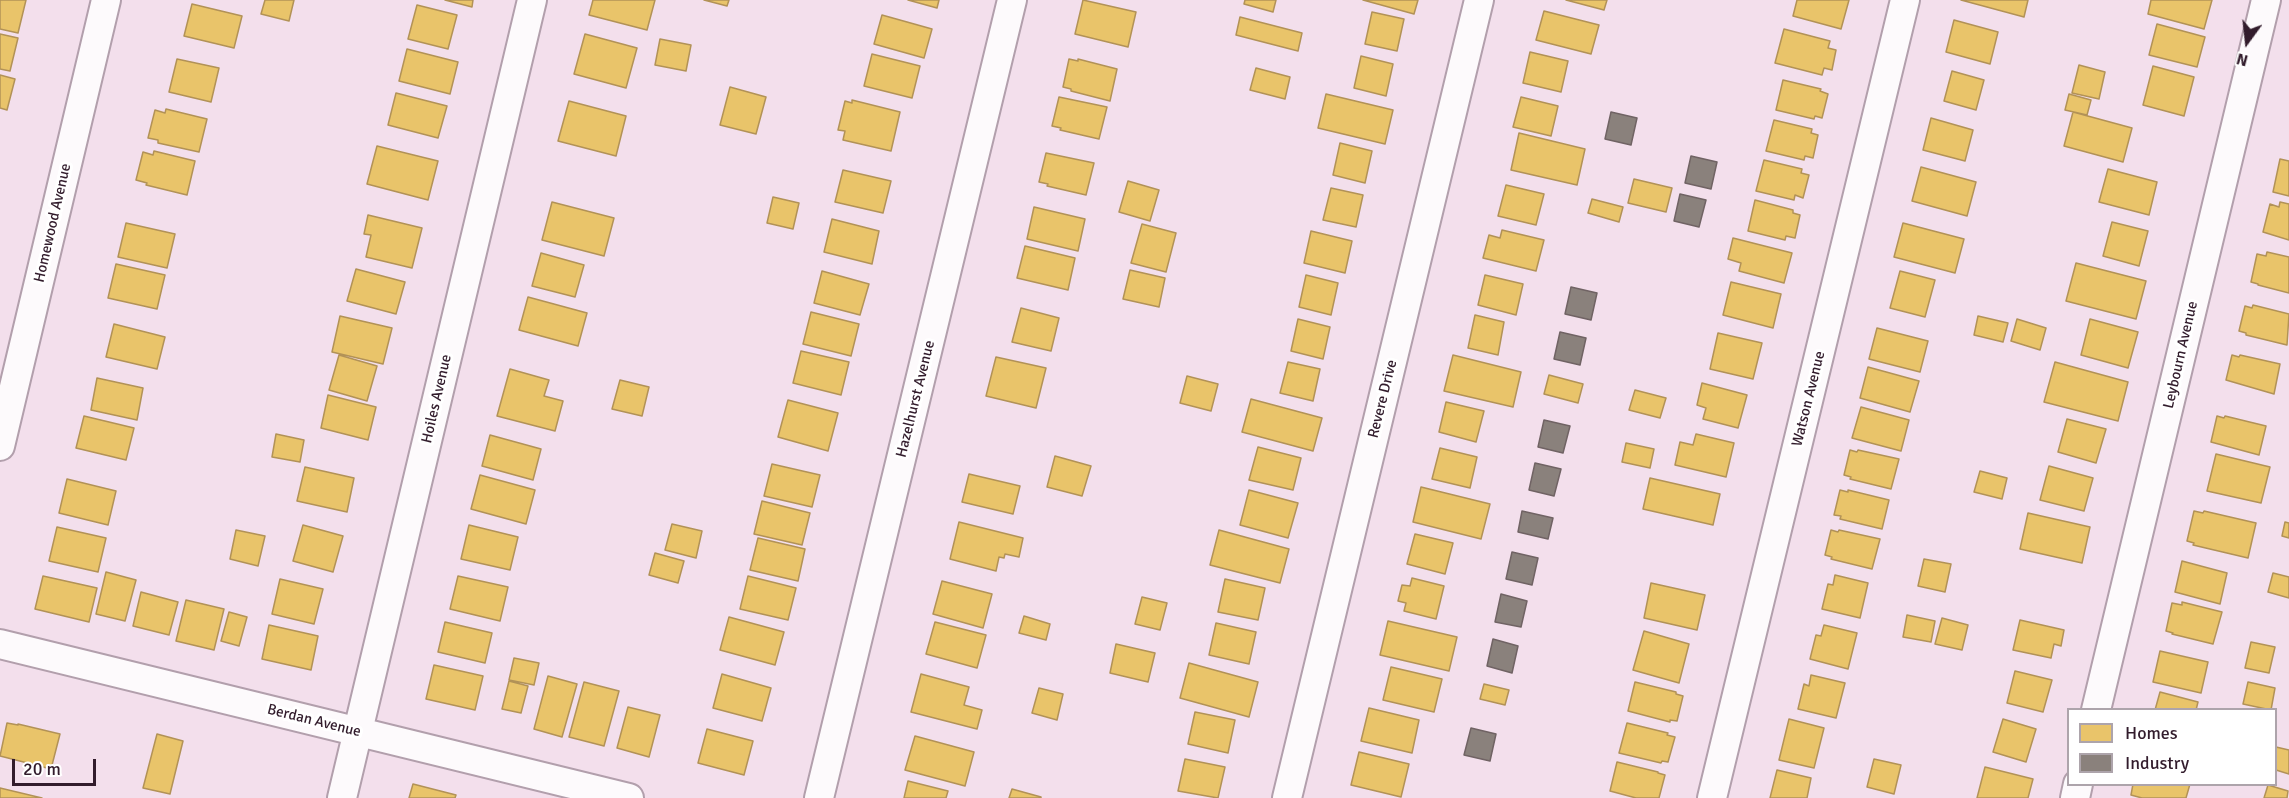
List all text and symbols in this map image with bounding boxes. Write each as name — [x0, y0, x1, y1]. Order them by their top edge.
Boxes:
north arrow — [2217, 12, 2277, 72]
text: N — [2234, 48, 2250, 70]
street label: Homewood Avenue — [31, 162, 75, 284]
street label: Leybourn Avenue — [2160, 300, 2202, 410]
street label: Hazelhurst Avenue — [893, 339, 939, 459]
street label: Watson Avenue — [1788, 349, 1830, 449]
street label: Hoiles Avenue — [418, 353, 456, 445]
street label: Revere Drive — [1365, 358, 1401, 440]
street label: Berdan Avenue — [265, 701, 363, 741]
legend — [2067, 708, 2277, 786]
text: Homes — [2125, 722, 2178, 744]
scale bar — [15, 747, 99, 785]
text: Industry — [2125, 752, 2189, 774]
text: 20 m — [23, 758, 61, 780]

